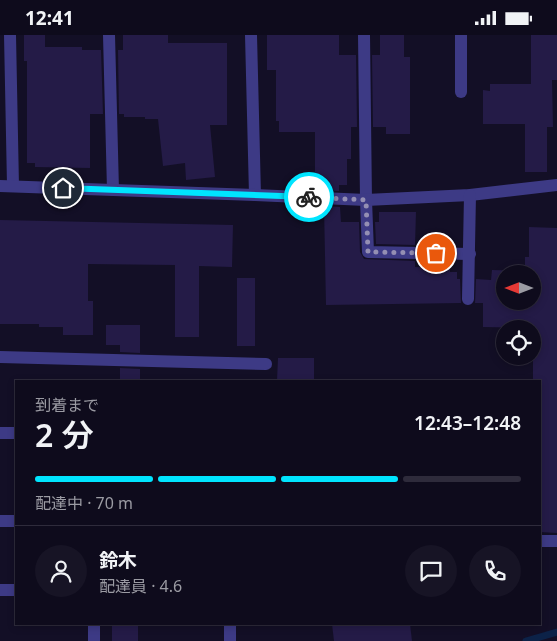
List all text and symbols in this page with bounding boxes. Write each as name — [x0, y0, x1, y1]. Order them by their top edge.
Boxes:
text: 12:41 — [25, 5, 74, 31]
pin — [42, 167, 84, 209]
courier — [284, 172, 334, 222]
icon: home — [49, 174, 77, 202]
icon: bike — [295, 183, 323, 211]
pin — [415, 232, 457, 274]
icon: bag — [422, 239, 450, 267]
north arrow — [496, 265, 541, 310]
map controls — [496, 265, 541, 365]
button: locate — [496, 320, 541, 365]
text: 到着まで — [35, 394, 99, 416]
text: 12:43–12:48 — [414, 410, 521, 436]
text: 2 分 — [35, 413, 94, 456]
text: 配達中 · 70 m — [35, 492, 133, 514]
button: person — [35, 545, 87, 597]
button: chat — [405, 545, 457, 597]
button: phone — [469, 545, 521, 597]
text: 鈴木 — [99, 547, 137, 573]
text: 配達員 · 4.6 — [99, 575, 182, 597]

